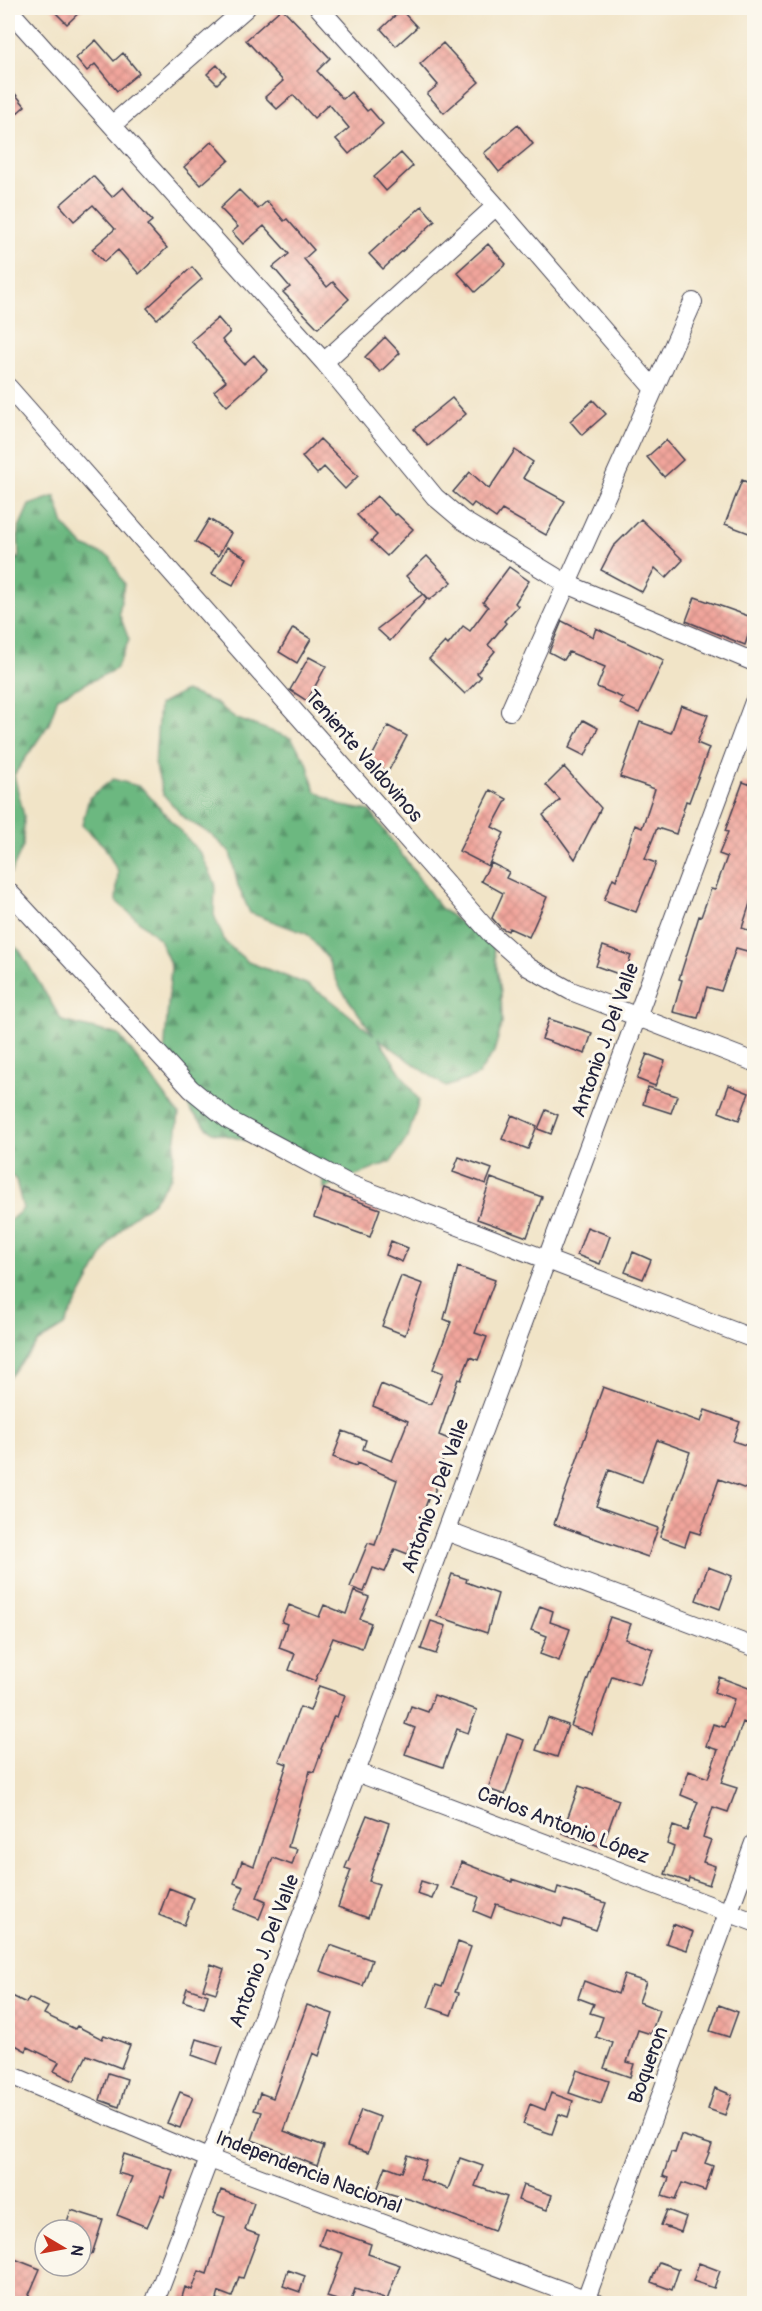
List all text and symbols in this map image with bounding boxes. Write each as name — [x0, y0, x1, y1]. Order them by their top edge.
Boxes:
street label: Teniente Valdovinos — [300, 685, 428, 827]
street label: Antonio J. Del Valle — [566, 959, 645, 1120]
street label: Antonio J. Del Valle — [396, 1415, 475, 1576]
street label: Carlos Antonio López — [473, 1781, 653, 1869]
street label: Antonio J. Del Valle — [223, 1871, 305, 2031]
street label: Boqueron — [623, 2023, 673, 2107]
street label: Independencia Nacional — [212, 2125, 406, 2219]
north arrow — [33, 2218, 93, 2278]
text: N — [66, 2243, 88, 2258]

